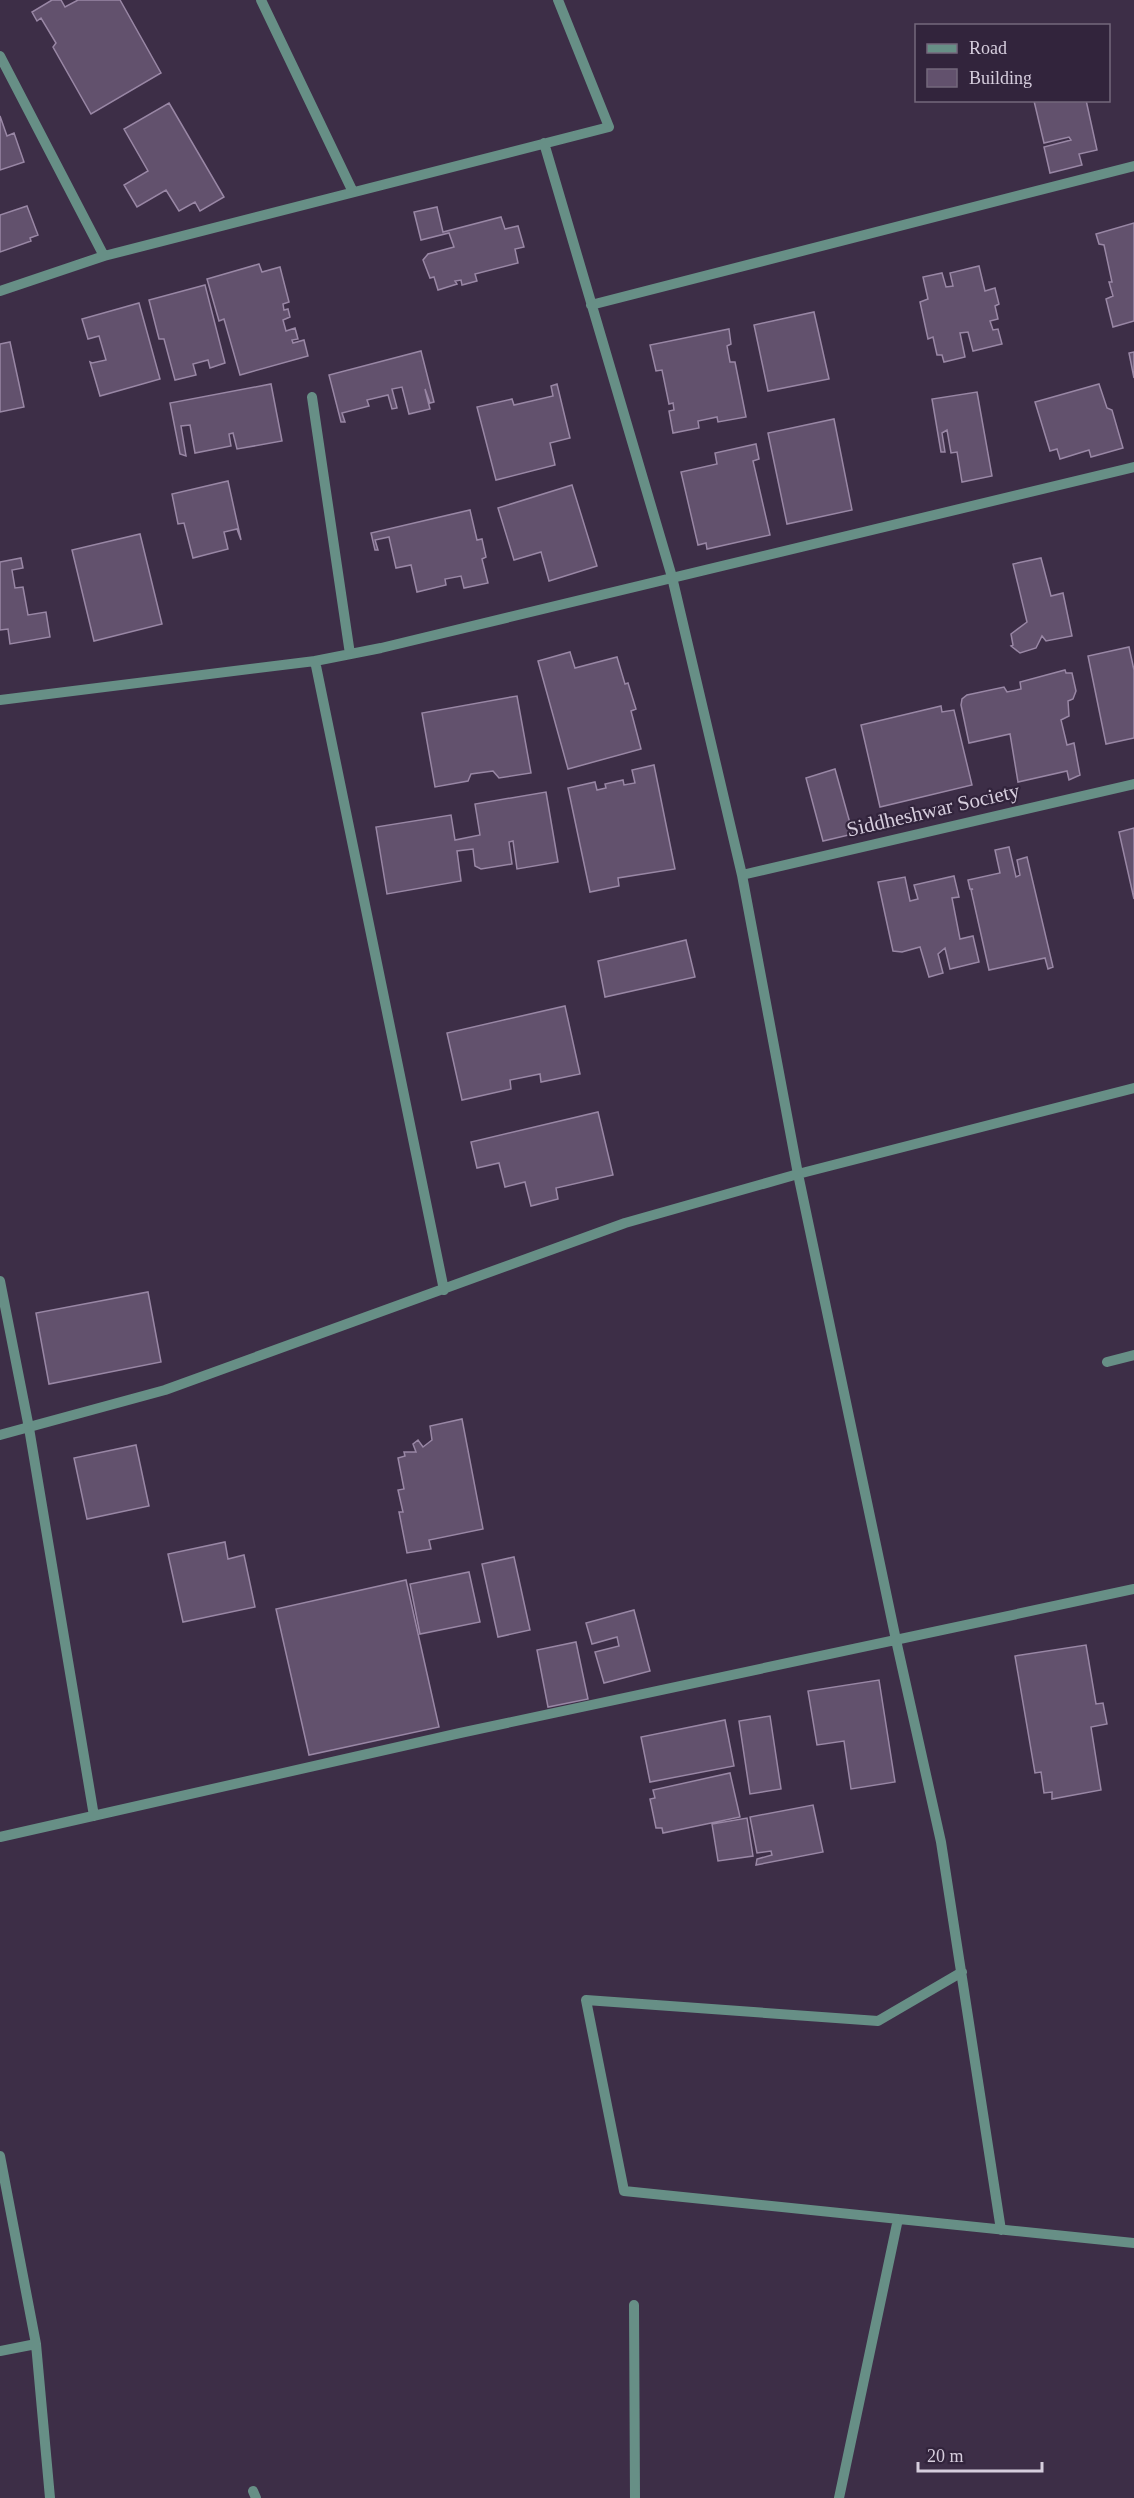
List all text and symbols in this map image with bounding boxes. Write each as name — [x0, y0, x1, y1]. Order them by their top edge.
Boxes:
legend — [915, 24, 1110, 102]
text: Road — [969, 38, 1007, 58]
text: Building — [969, 68, 1032, 88]
street label: Siddheshwar Society — [844, 778, 1022, 842]
scale bar — [918, 2435, 1042, 2473]
text: 20 m — [927, 2446, 964, 2466]

